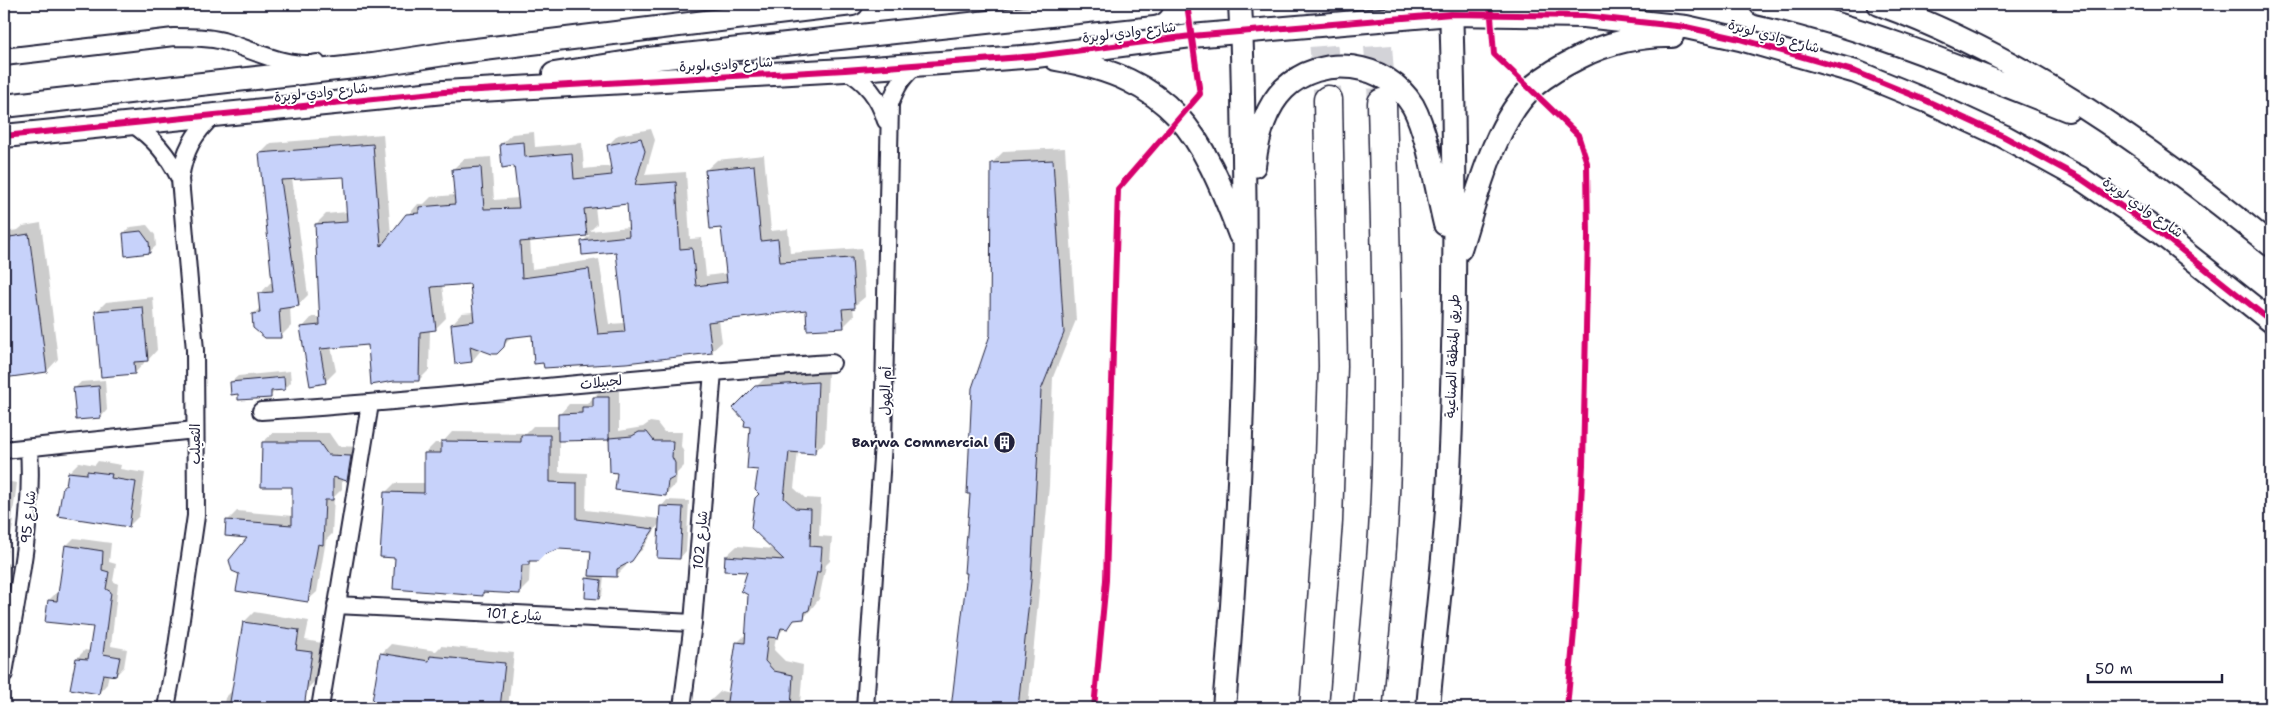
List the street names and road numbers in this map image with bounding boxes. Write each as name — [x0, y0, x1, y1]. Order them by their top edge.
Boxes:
street label: شارع وادي لوبرة — [1726, 15, 1822, 59]
street label: شارع وادي لوبرة — [1081, 17, 1177, 49]
street label: شارع وادي لوبرة — [678, 53, 774, 77]
street label: شارع وادي لوبرة — [273, 78, 369, 108]
street label: شارع وادي لوبرة — [2098, 173, 2187, 243]
street label: طريق المنطقة الصناعية — [1441, 294, 1463, 418]
street label: أم الهول — [875, 365, 897, 416]
street label: لجبيلات — [579, 371, 623, 393]
street label: الثعيلب — [186, 424, 204, 464]
street label: شارع 95 — [16, 490, 41, 545]
street label: شارع 102 — [688, 510, 713, 570]
street label: شارع 101 — [486, 604, 542, 625]

